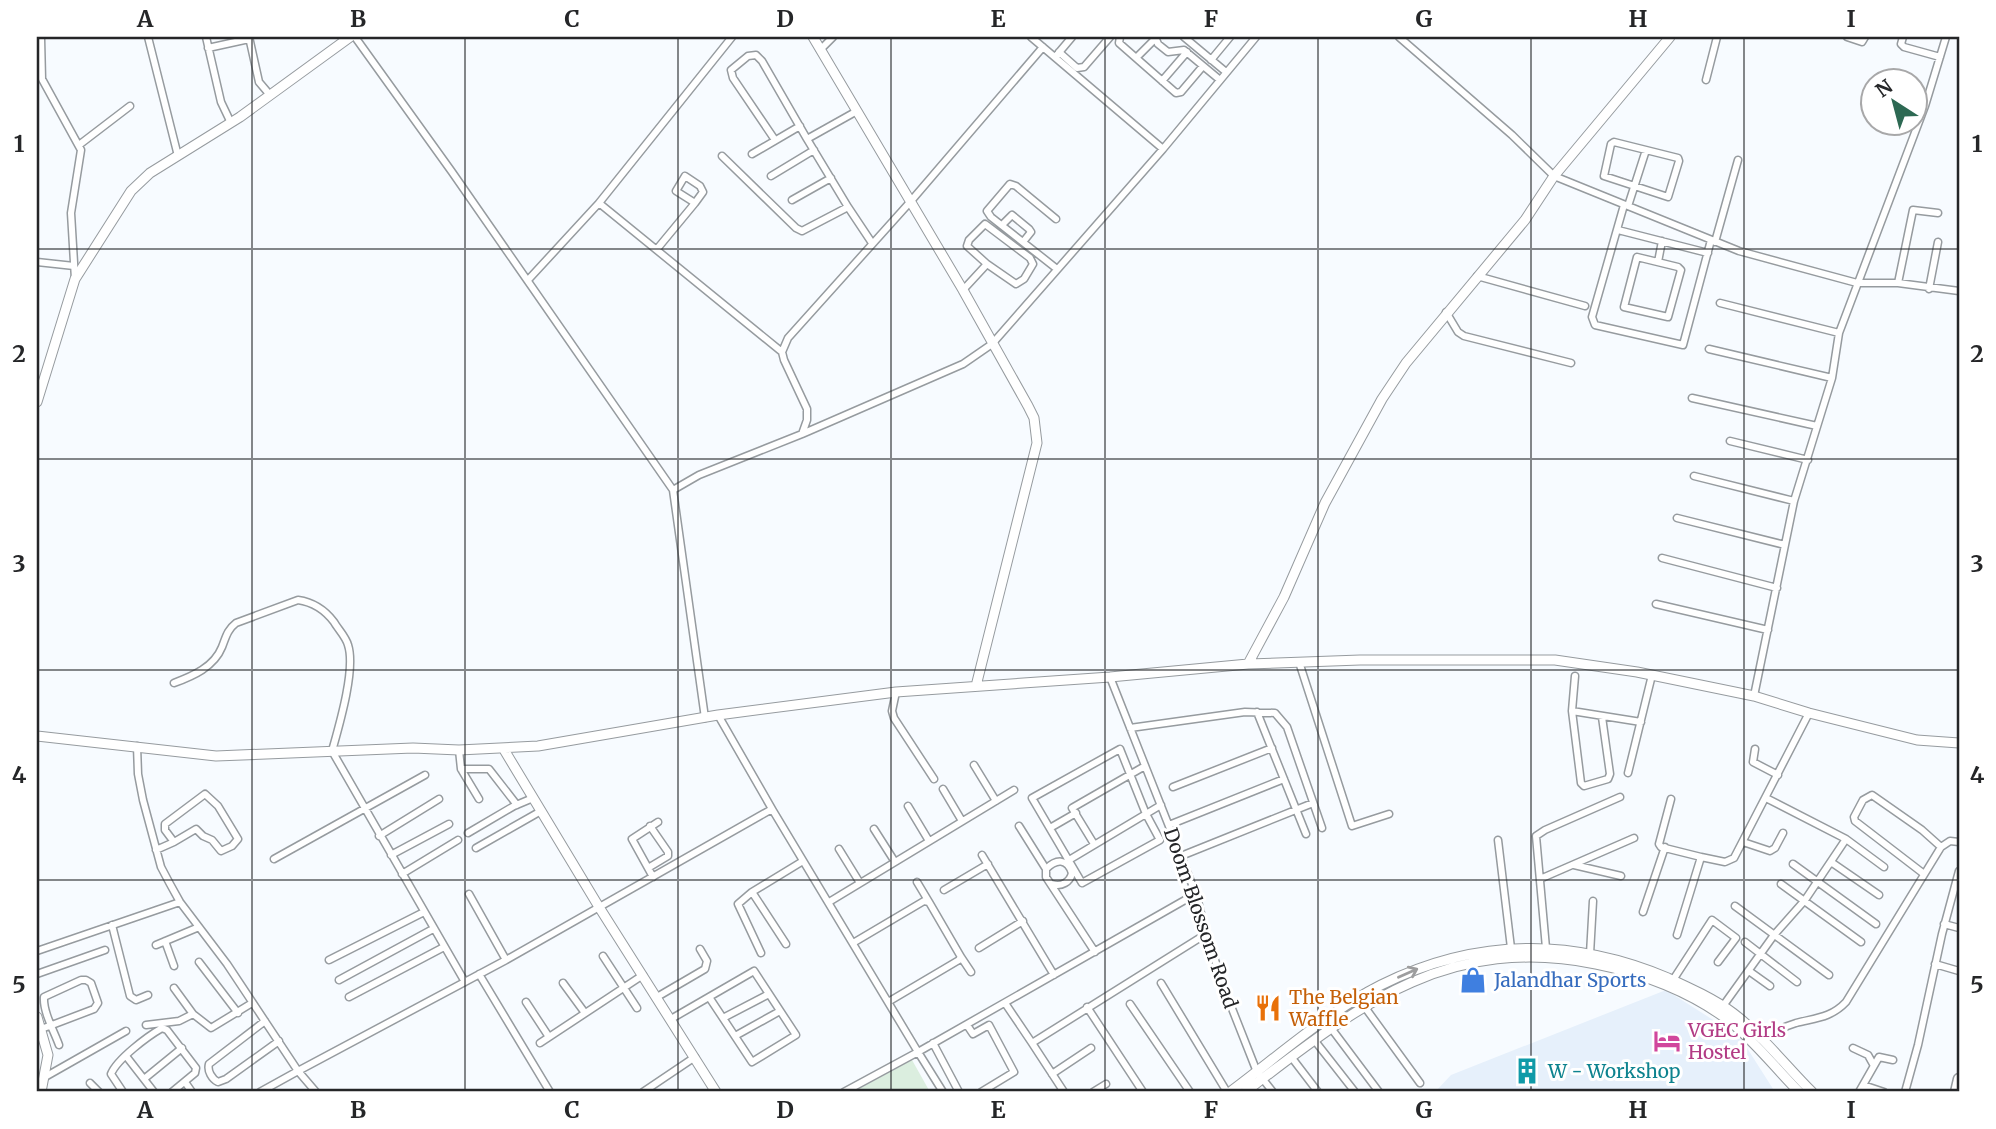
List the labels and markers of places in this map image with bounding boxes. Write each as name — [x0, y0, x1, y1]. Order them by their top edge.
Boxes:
shop icon: Jalandhar Sports — [1458, 965, 1488, 995]
place label: Jalandhar Sports — [1493, 968, 1646, 992]
place label: The Belgian Waffle — [1288, 985, 1399, 1031]
restaurant icon: The Belgian Waffle — [1253, 993, 1283, 1023]
place label: VGEC Girls Hostel — [1687, 1018, 1786, 1064]
hotel icon: VGEC Girls Hostel — [1652, 1026, 1682, 1056]
building icon: W - Workshop — [1512, 1056, 1542, 1086]
place label: W - Workshop — [1547, 1059, 1681, 1083]

